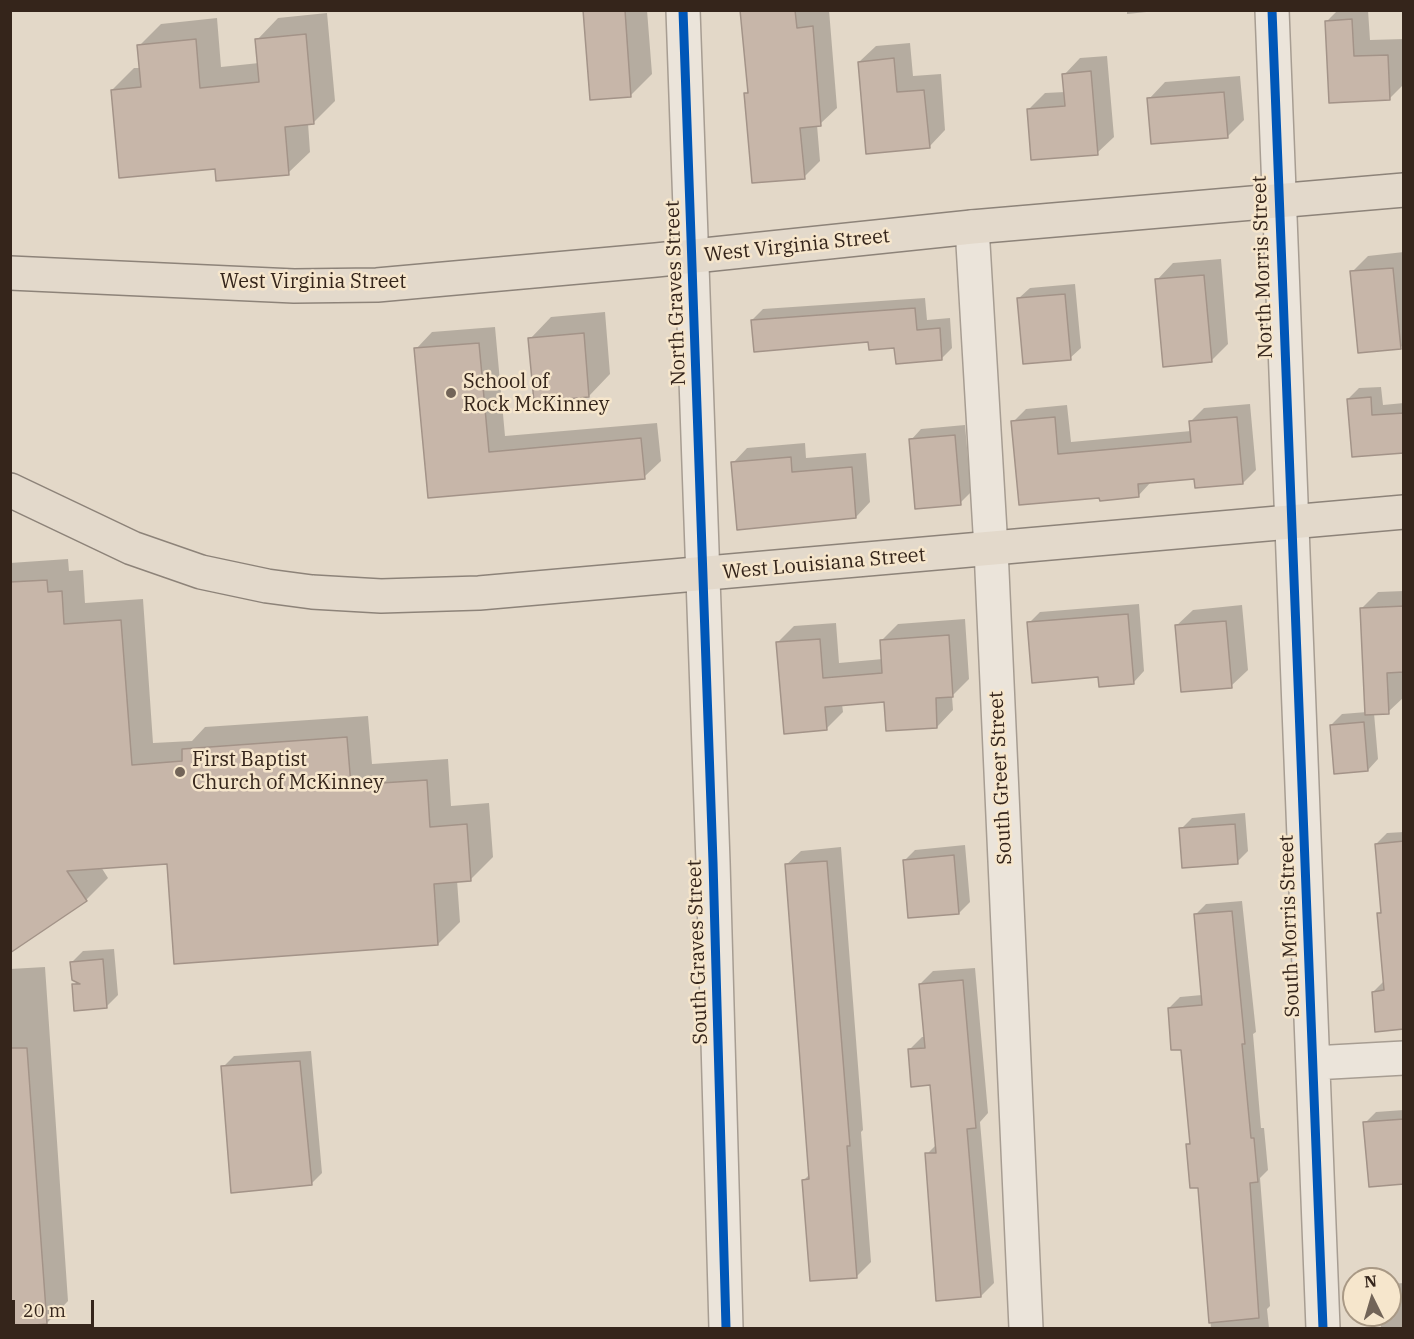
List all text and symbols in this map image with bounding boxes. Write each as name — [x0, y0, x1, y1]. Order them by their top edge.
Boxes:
street label: North Morris Street — [1248, 175, 1278, 359]
street label: North Graves Street — [661, 200, 691, 386]
street label: West Virginia Street — [703, 224, 891, 268]
street label: West Virginia Street — [220, 270, 406, 294]
place label: School of Rock McKinney — [463, 370, 609, 417]
marker: School of Rock McKinney — [444, 386, 458, 400]
street label: West Louisiana Street — [721, 543, 927, 585]
street label: South Greer Street — [984, 690, 1018, 866]
place label: First Baptist Church of McKinney — [192, 748, 384, 795]
marker: First Baptist Church of McKinney — [173, 765, 187, 779]
street label: South Morris Street — [1275, 834, 1305, 1018]
street label: South Graves Street — [683, 859, 713, 1045]
north arrow — [1342, 1267, 1402, 1327]
text: N — [1363, 1271, 1378, 1292]
scale bar — [15, 1288, 98, 1326]
text: 20 m — [23, 1299, 66, 1322]

